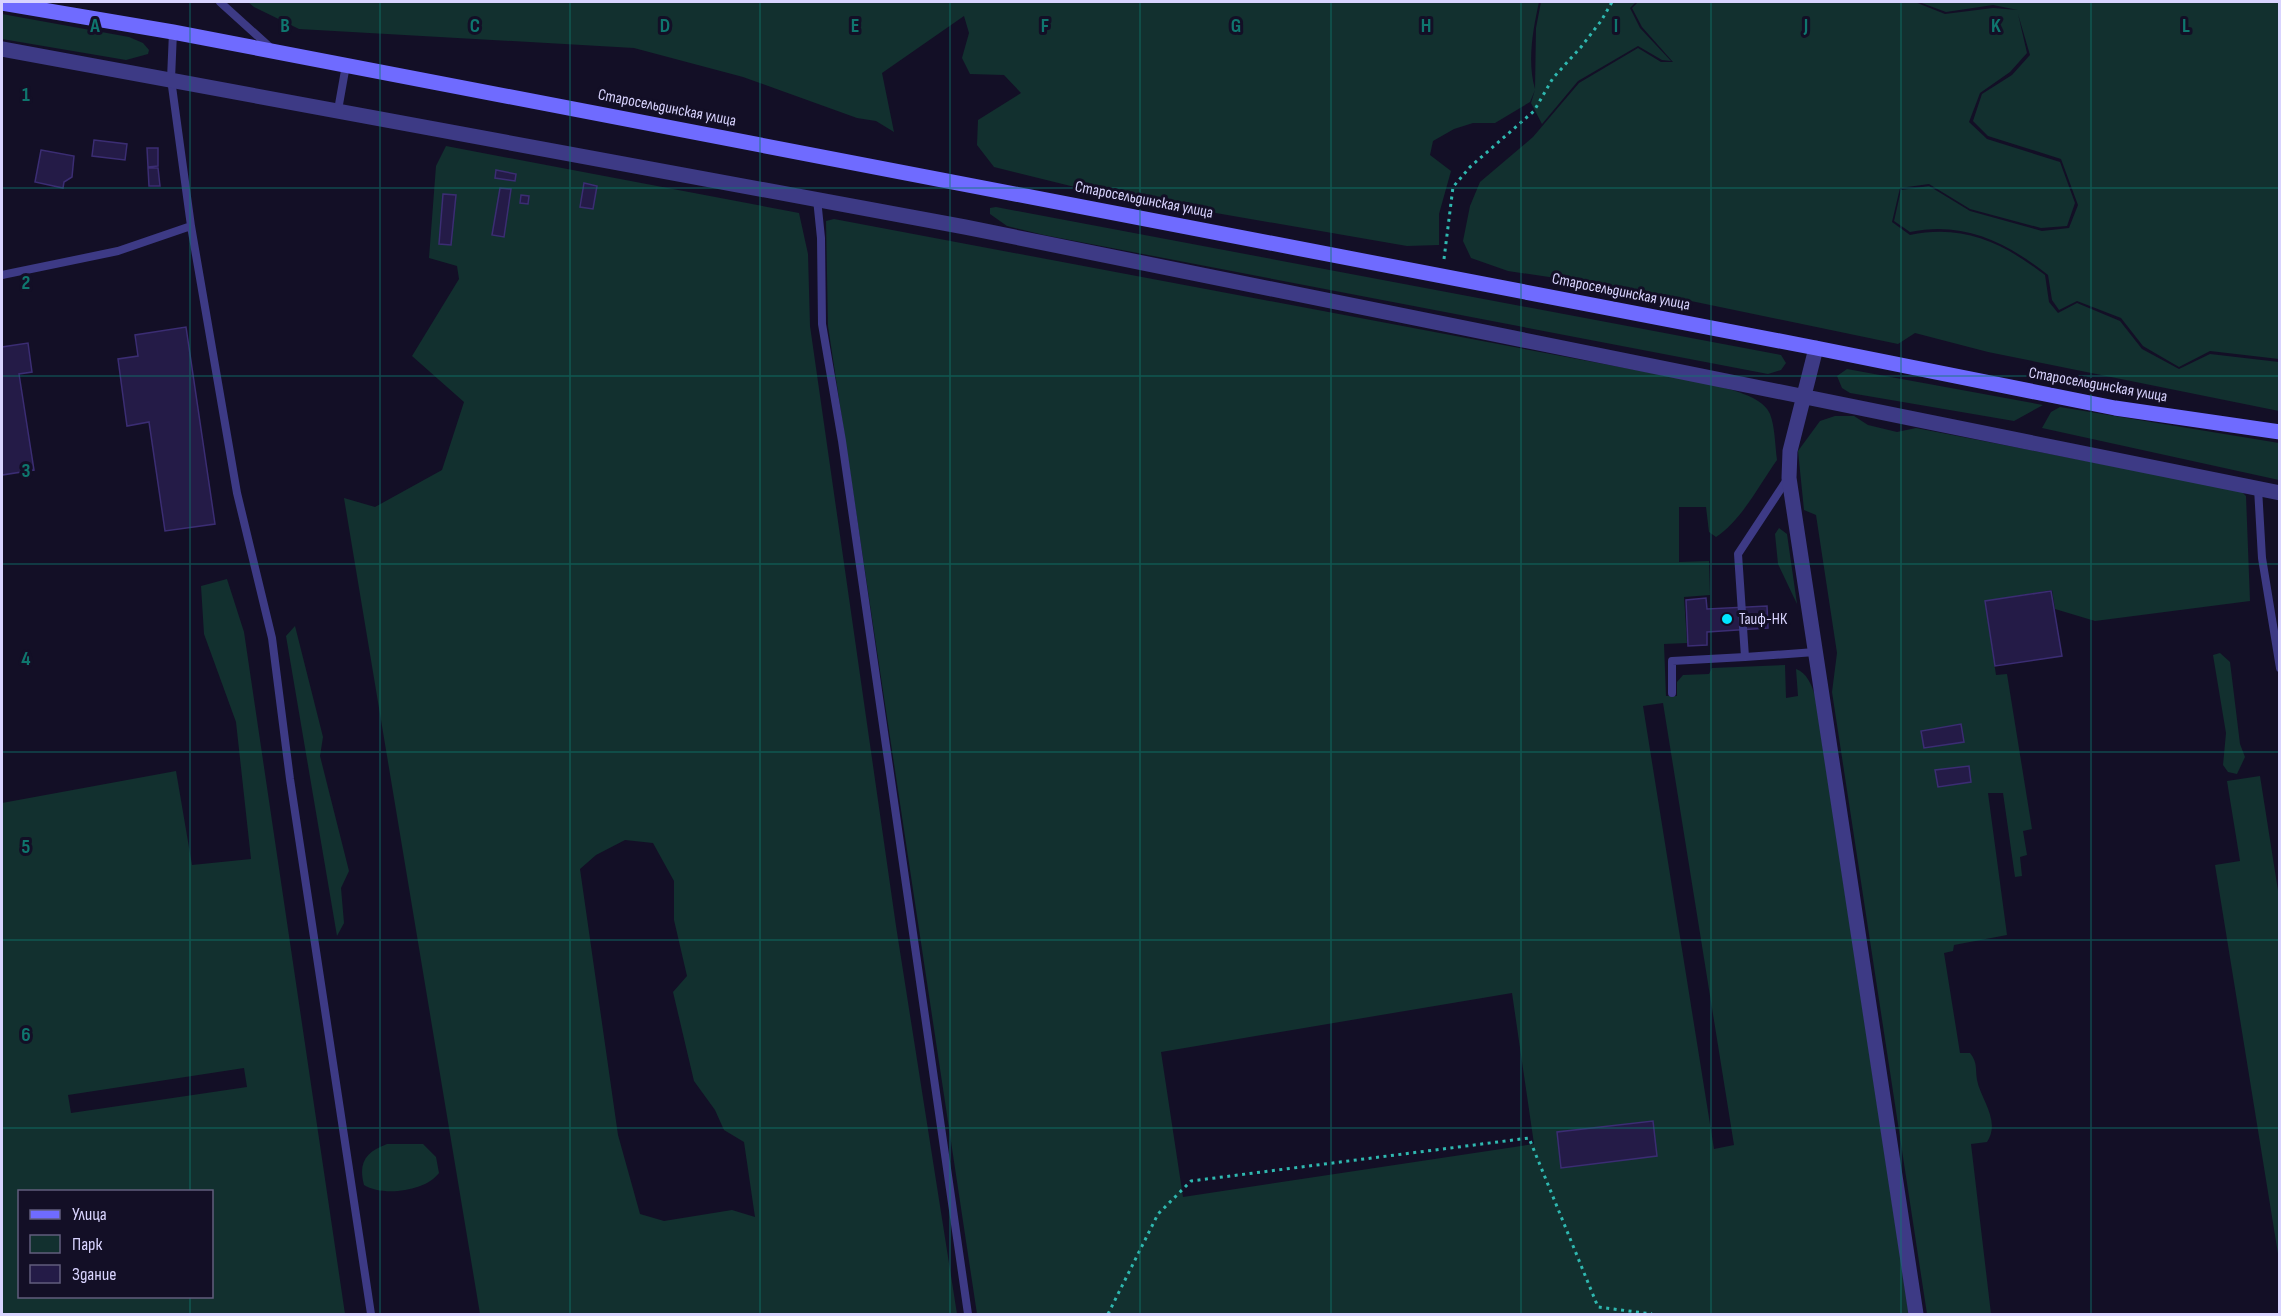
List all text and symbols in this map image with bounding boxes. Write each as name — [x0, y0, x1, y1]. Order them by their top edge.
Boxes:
text: A — [89, 14, 100, 38]
text: B — [280, 14, 290, 38]
text: C — [470, 14, 480, 38]
text: D — [660, 14, 670, 38]
text: E — [851, 14, 859, 38]
text: F — [1041, 14, 1049, 38]
text: G — [1231, 14, 1241, 38]
text: H — [1421, 14, 1431, 38]
text: I — [1614, 14, 1618, 38]
text: J — [1803, 14, 1808, 38]
text: K — [1991, 14, 2001, 38]
text: L — [2182, 14, 2190, 38]
text: 1 — [22, 83, 30, 107]
street label: Старосельдинская улица — [596, 85, 738, 131]
street label: Старосельдинская улица — [1073, 177, 1215, 223]
street label: Старосельдинская улица — [1550, 269, 1692, 315]
text: 2 — [22, 271, 30, 295]
street label: Старосельдинская улица — [2027, 363, 2169, 407]
text: 3 — [22, 459, 31, 483]
place label: Таиф-НК — [1739, 610, 1788, 629]
marker: Таиф-НК — [1720, 612, 1734, 626]
text: 4 — [21, 647, 31, 671]
text: 5 — [22, 835, 31, 859]
text: 6 — [21, 1023, 31, 1047]
legend — [18, 1190, 213, 1298]
text: Улица — [72, 1204, 107, 1225]
text: Парк — [72, 1234, 103, 1255]
text: Здание — [72, 1264, 117, 1285]

